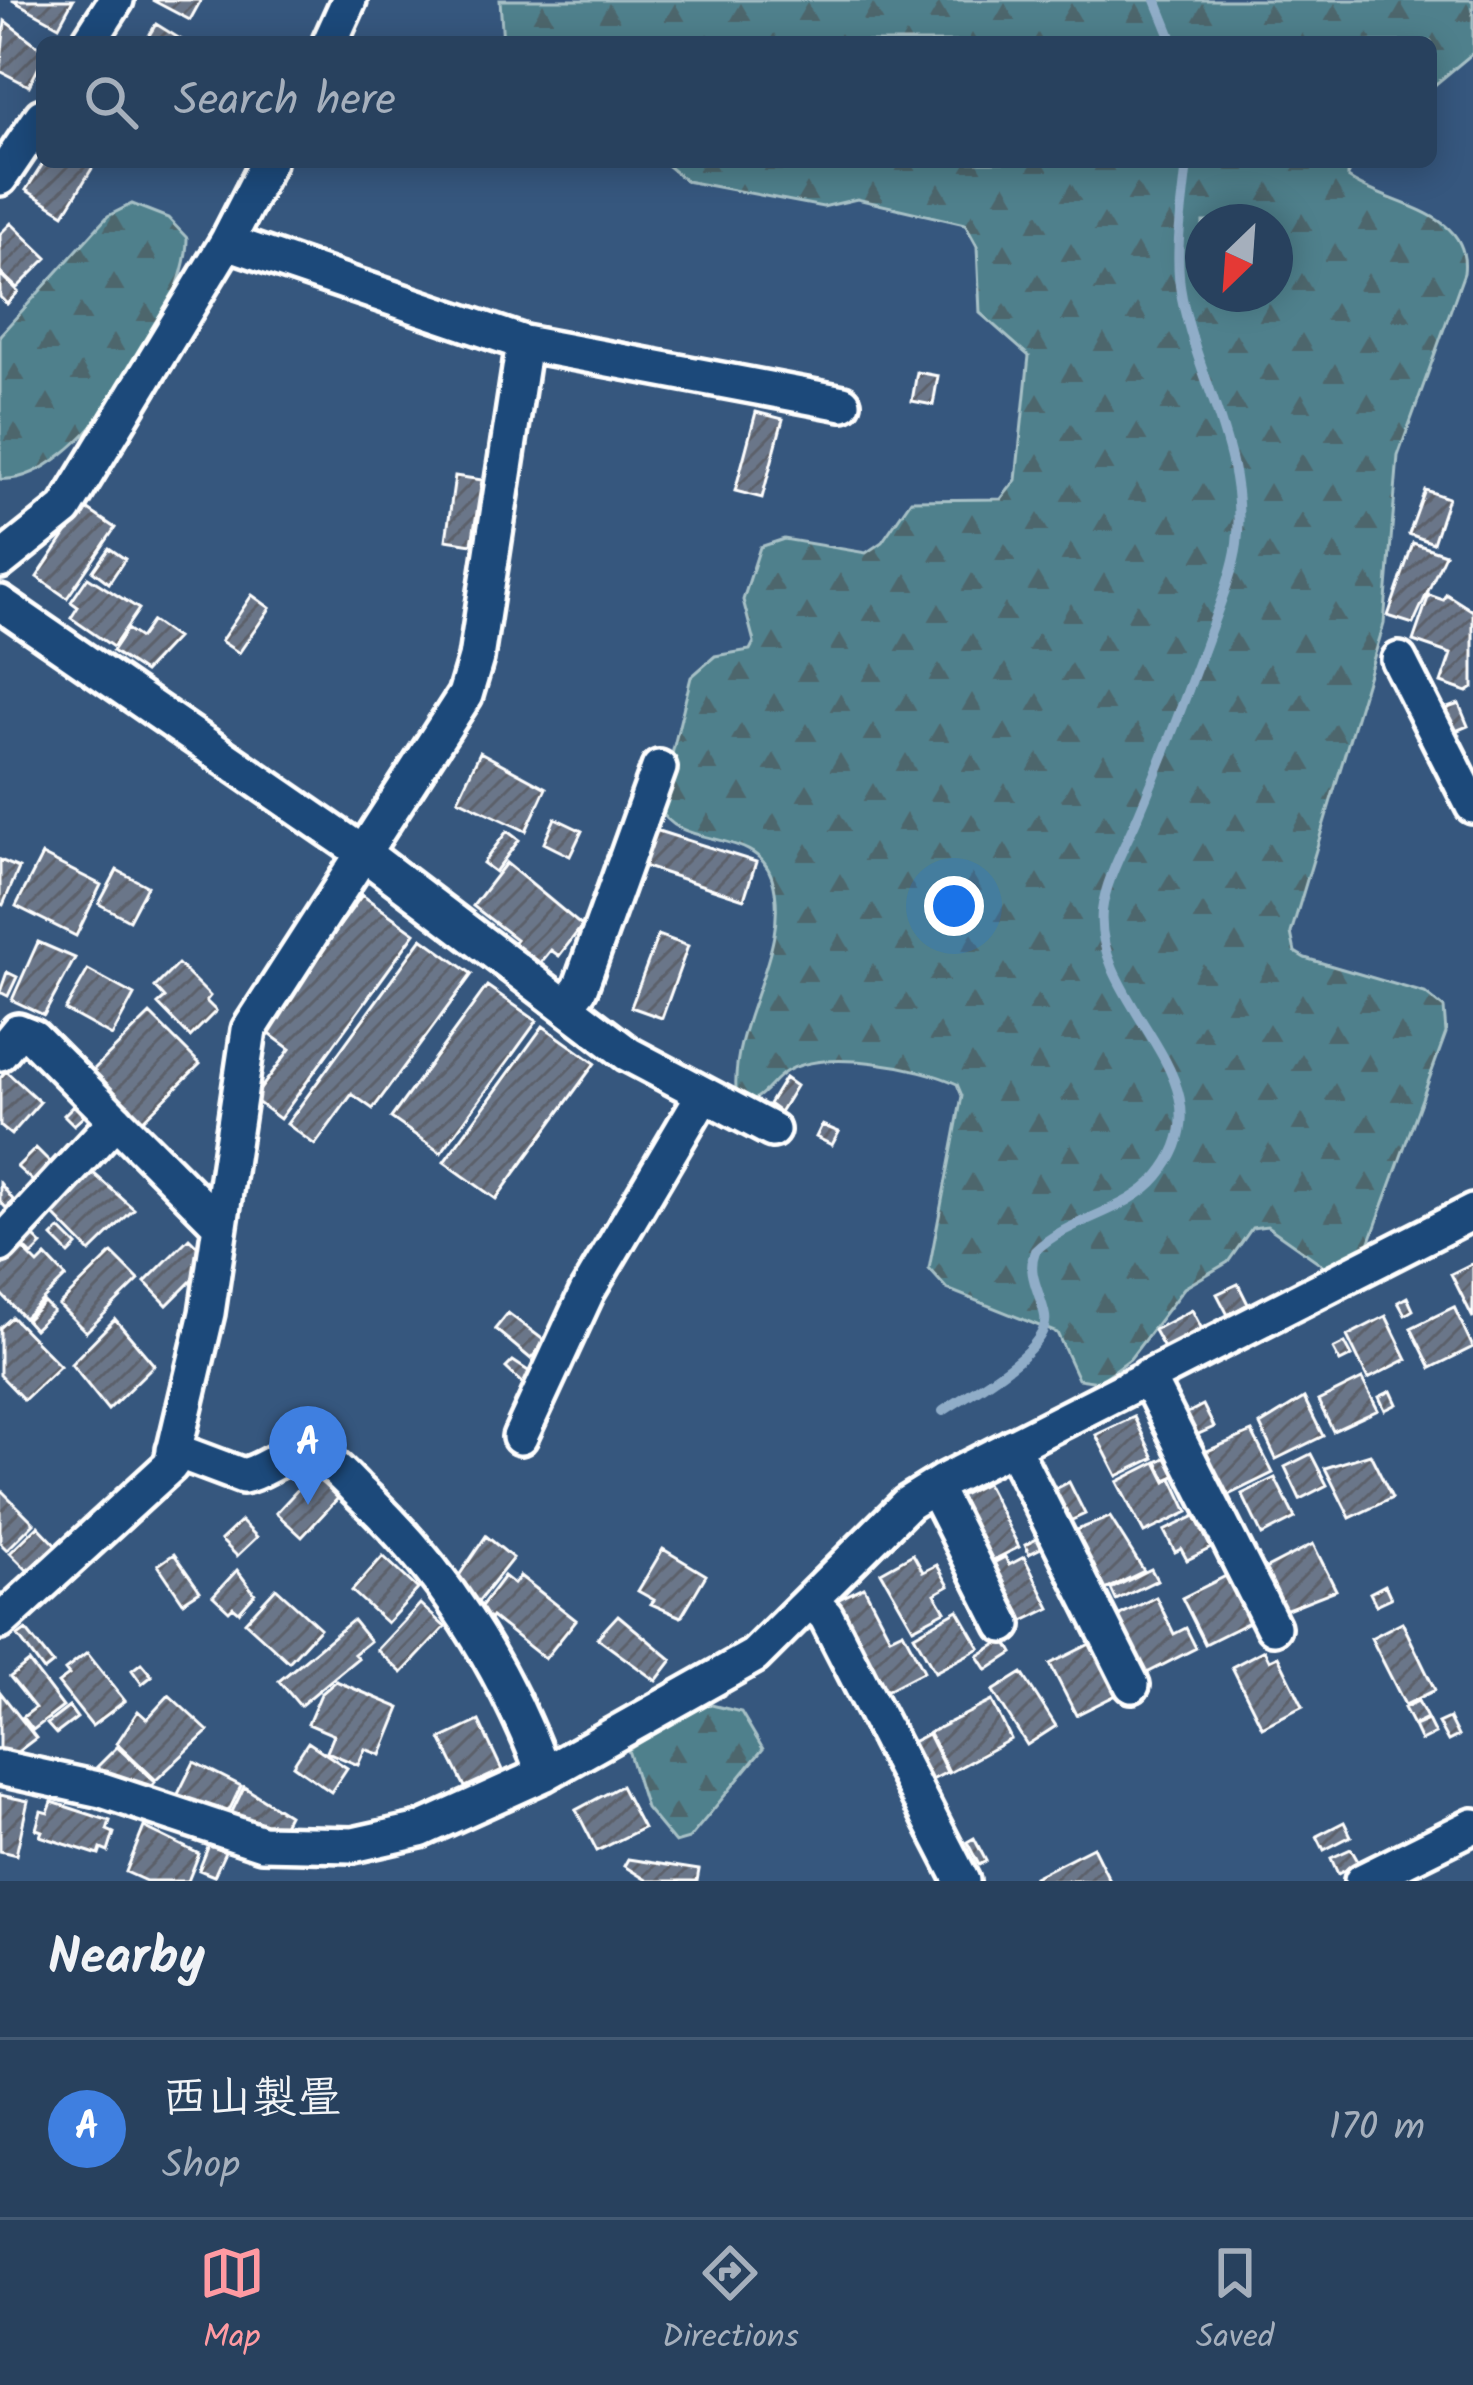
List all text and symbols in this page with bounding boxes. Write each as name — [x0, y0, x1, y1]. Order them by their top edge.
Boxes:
search box — [36, 36, 1437, 168]
text: Search here — [174, 66, 396, 138]
icon: search — [78, 69, 144, 135]
north arrow — [1185, 204, 1293, 312]
your location — [924, 876, 984, 936]
pin: A — [269, 1406, 347, 1505]
text: Nearby — [48, 1919, 205, 2000]
text: 西山製畳 — [162, 2064, 342, 2136]
text: A — [75, 2098, 99, 2160]
text: 170 m — [1329, 2098, 1425, 2160]
text: Shop — [162, 2136, 240, 2198]
tab: Map — [199, 2240, 265, 2365]
tab: Directions — [662, 2240, 799, 2365]
tab: Saved — [1196, 2240, 1274, 2365]

